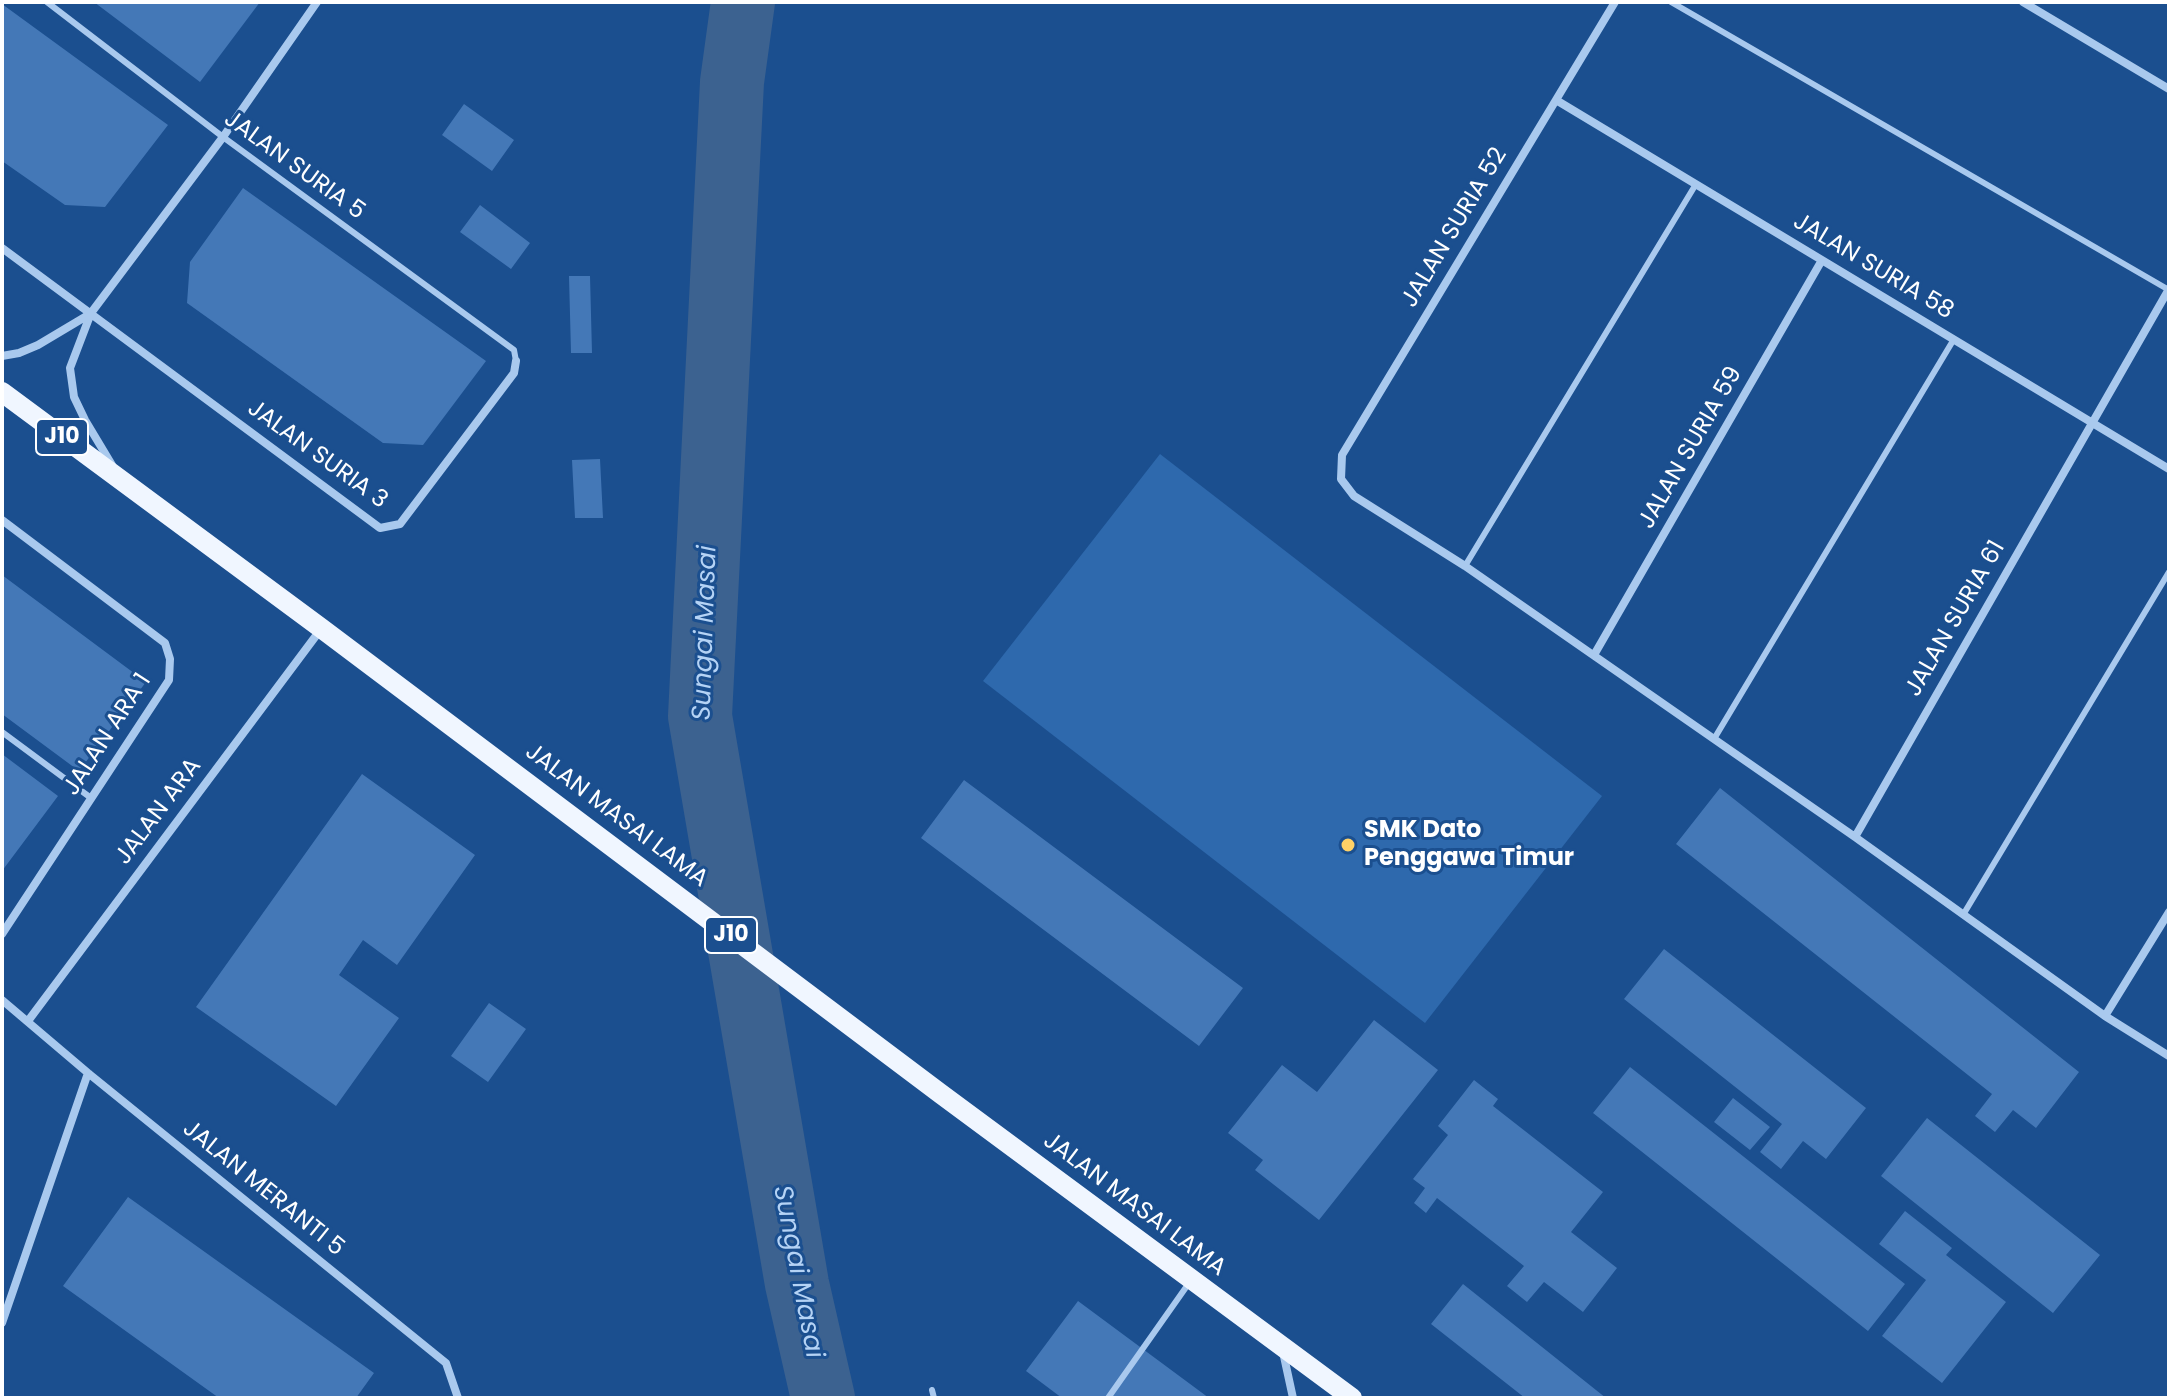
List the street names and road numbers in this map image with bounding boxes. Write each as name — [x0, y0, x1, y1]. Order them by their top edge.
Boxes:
street label: JALAN SURIA 5 — [218, 105, 370, 227]
street label: JALAN SURIA 52 — [1396, 143, 1514, 313]
street label: JALAN SURIA 58 — [1787, 208, 1959, 326]
street label: JALAN SURIA 59 — [1633, 362, 1749, 534]
street label: JALAN SURIA 3 — [241, 394, 393, 516]
road number: J10 — [36, 419, 88, 455]
street label: JALAN SURIA 61 — [1900, 536, 2012, 702]
street label: JALAN ARA 1 — [58, 669, 158, 801]
street label: JALAN MASAI LAMA — [519, 738, 713, 894]
street label: JALAN ARA — [110, 753, 208, 871]
road number: J10 — [705, 917, 757, 953]
street label: JALAN MERANTI 5 — [176, 1115, 350, 1263]
street label: JALAN MASAI LAMA — [1037, 1127, 1231, 1283]

